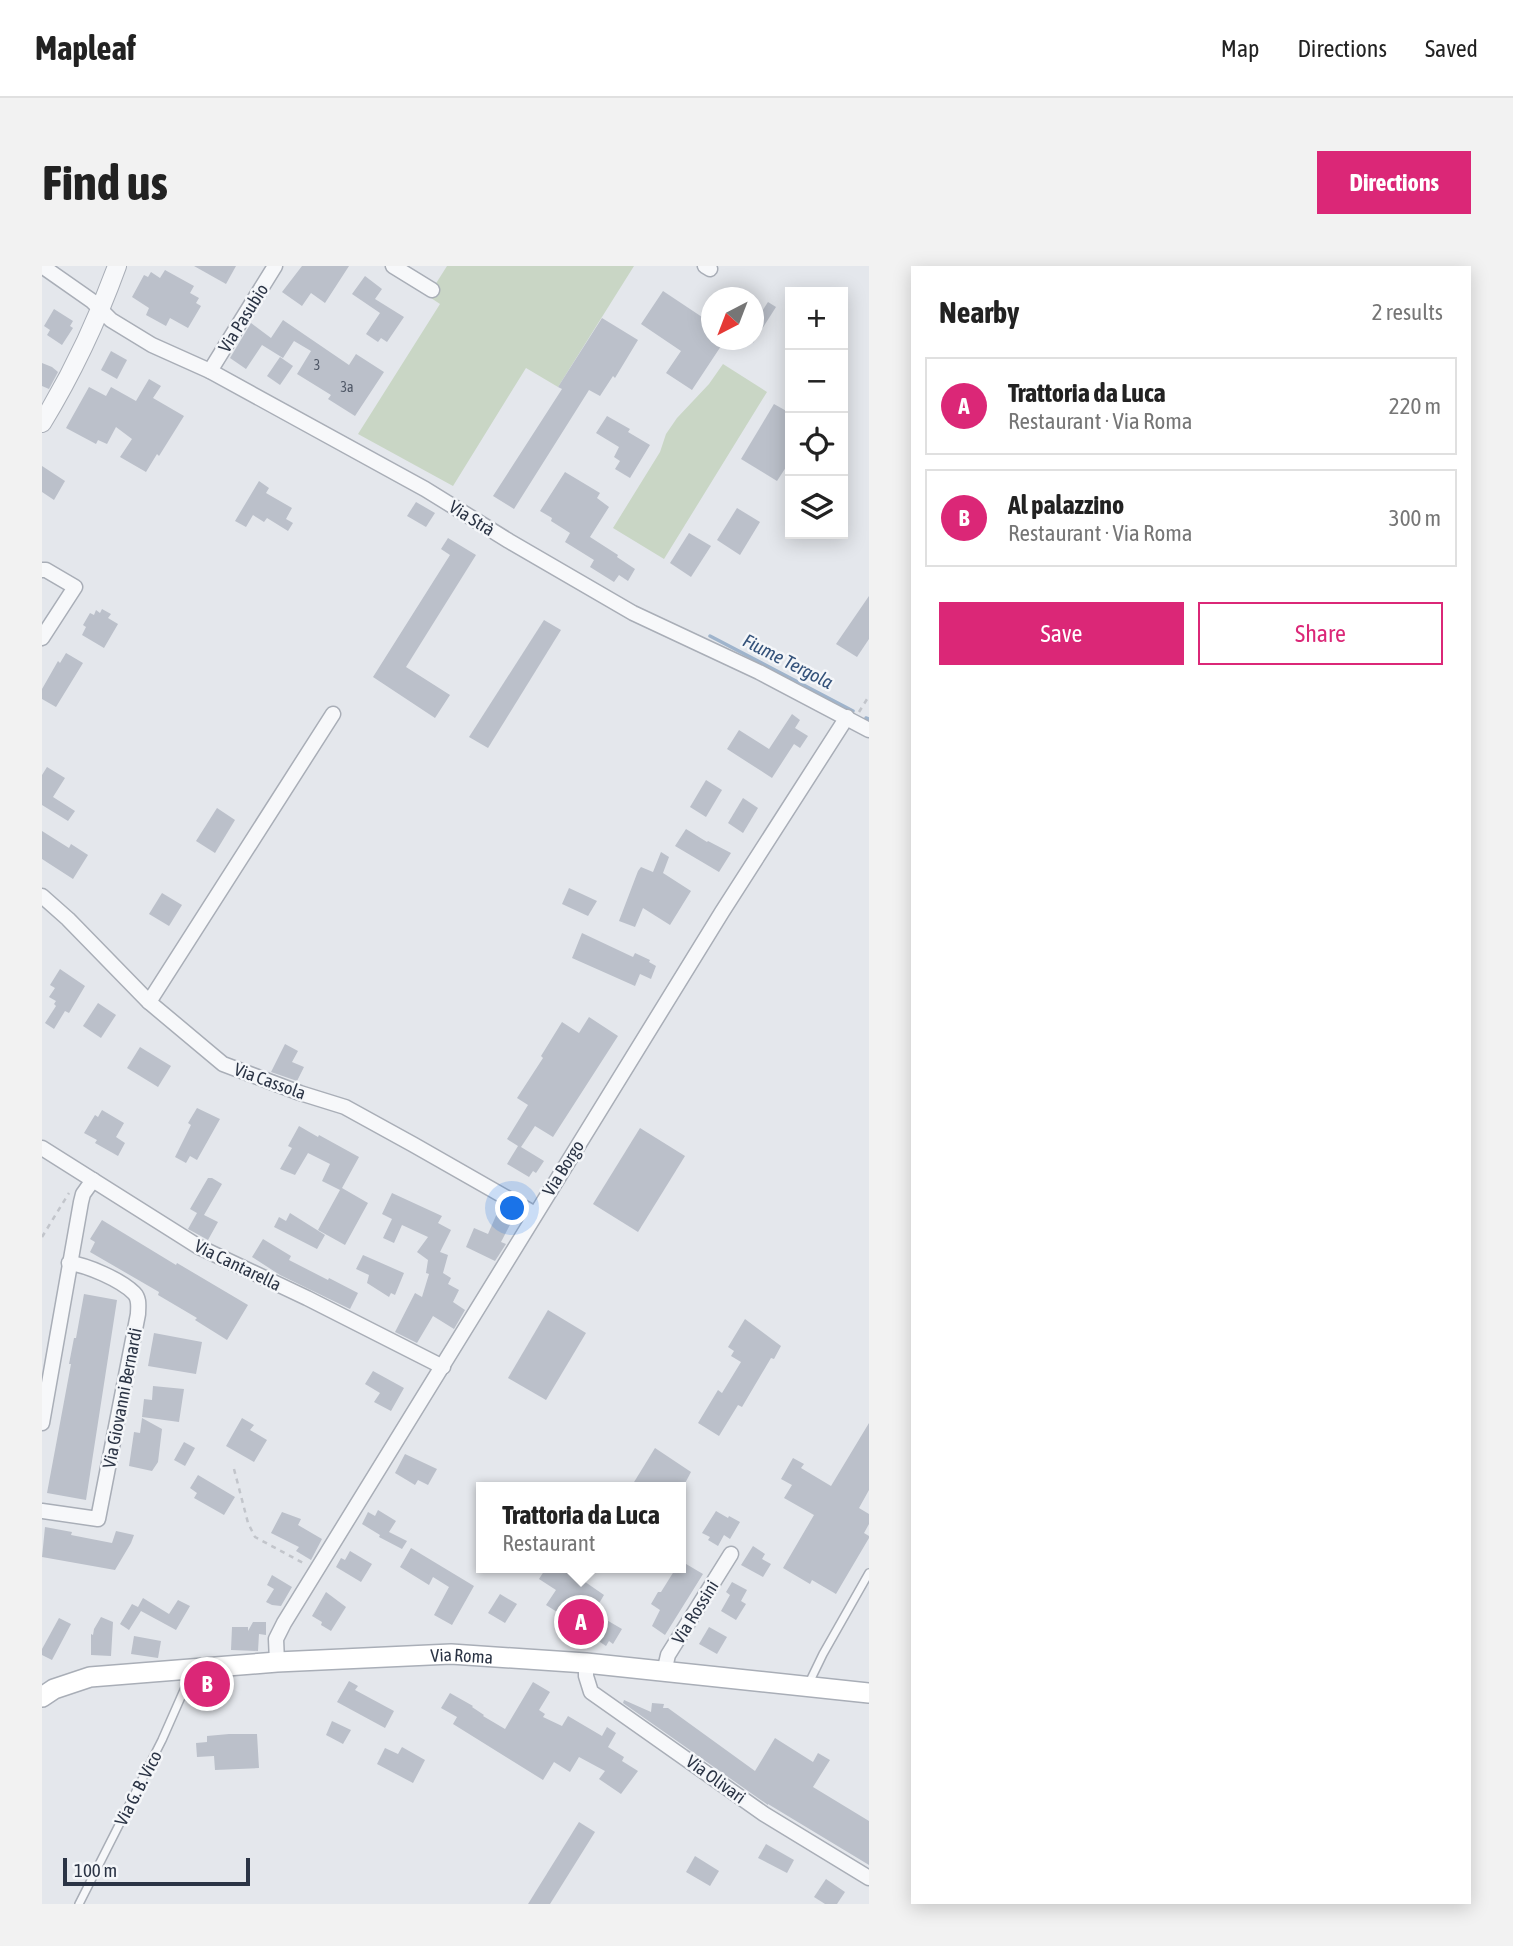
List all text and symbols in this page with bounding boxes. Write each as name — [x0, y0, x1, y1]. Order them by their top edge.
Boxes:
text: Mapleaf — [35, 29, 136, 67]
text: Map — [1221, 35, 1259, 62]
text: Directions — [1297, 35, 1387, 62]
text: Saved — [1425, 35, 1478, 62]
button: Directions — [1317, 151, 1471, 214]
text: Find us — [42, 154, 168, 210]
street label: Via Pasubio — [214, 280, 272, 356]
north arrow — [701, 287, 764, 350]
map controls — [785, 287, 848, 539]
button: + — [785, 287, 848, 350]
text: Nearby — [939, 295, 1019, 329]
text: 2 results — [1372, 299, 1443, 325]
button: − — [785, 350, 848, 413]
house number: 3 — [314, 357, 320, 373]
text: Trattoria da Luca — [1008, 378, 1166, 408]
house number: 3a — [340, 379, 354, 395]
text: A — [958, 393, 970, 419]
text: 220 m — [1389, 393, 1441, 419]
text: Restaurant · Via Roma — [1008, 408, 1192, 434]
button: locate — [785, 413, 848, 476]
button: layers — [785, 476, 848, 539]
text: Al palazzino — [1008, 490, 1124, 520]
street label: Via Strà — [445, 496, 499, 540]
text: B — [959, 505, 969, 531]
text: 300 m — [1389, 505, 1441, 531]
text: Restaurant · Via Roma — [1008, 520, 1192, 546]
button: Save — [939, 602, 1184, 665]
button: Share — [1198, 602, 1443, 665]
water label: Fiume Tergola — [739, 629, 837, 693]
street label: Via Cassola — [231, 1058, 309, 1104]
street label: Via Borgo — [538, 1136, 588, 1200]
your location — [495, 1191, 529, 1225]
street label: Via Cantarella — [191, 1235, 285, 1295]
street label: Via Giovanni Bernardi — [98, 1326, 146, 1470]
popup — [476, 1482, 686, 1573]
text: Trattoria da Luca — [502, 1500, 660, 1530]
text: Restaurant — [502, 1530, 595, 1556]
street label: Via Rossini — [667, 1576, 723, 1648]
pin: A — [558, 1596, 604, 1648]
street label: Via Roma — [430, 1643, 494, 1667]
pin: B — [184, 1658, 230, 1710]
street label: Via G. B. Vico — [110, 1747, 166, 1829]
street label: Via Olivari — [682, 1750, 750, 1808]
scale bar — [63, 1855, 250, 1887]
text: 100 m — [74, 1859, 117, 1881]

